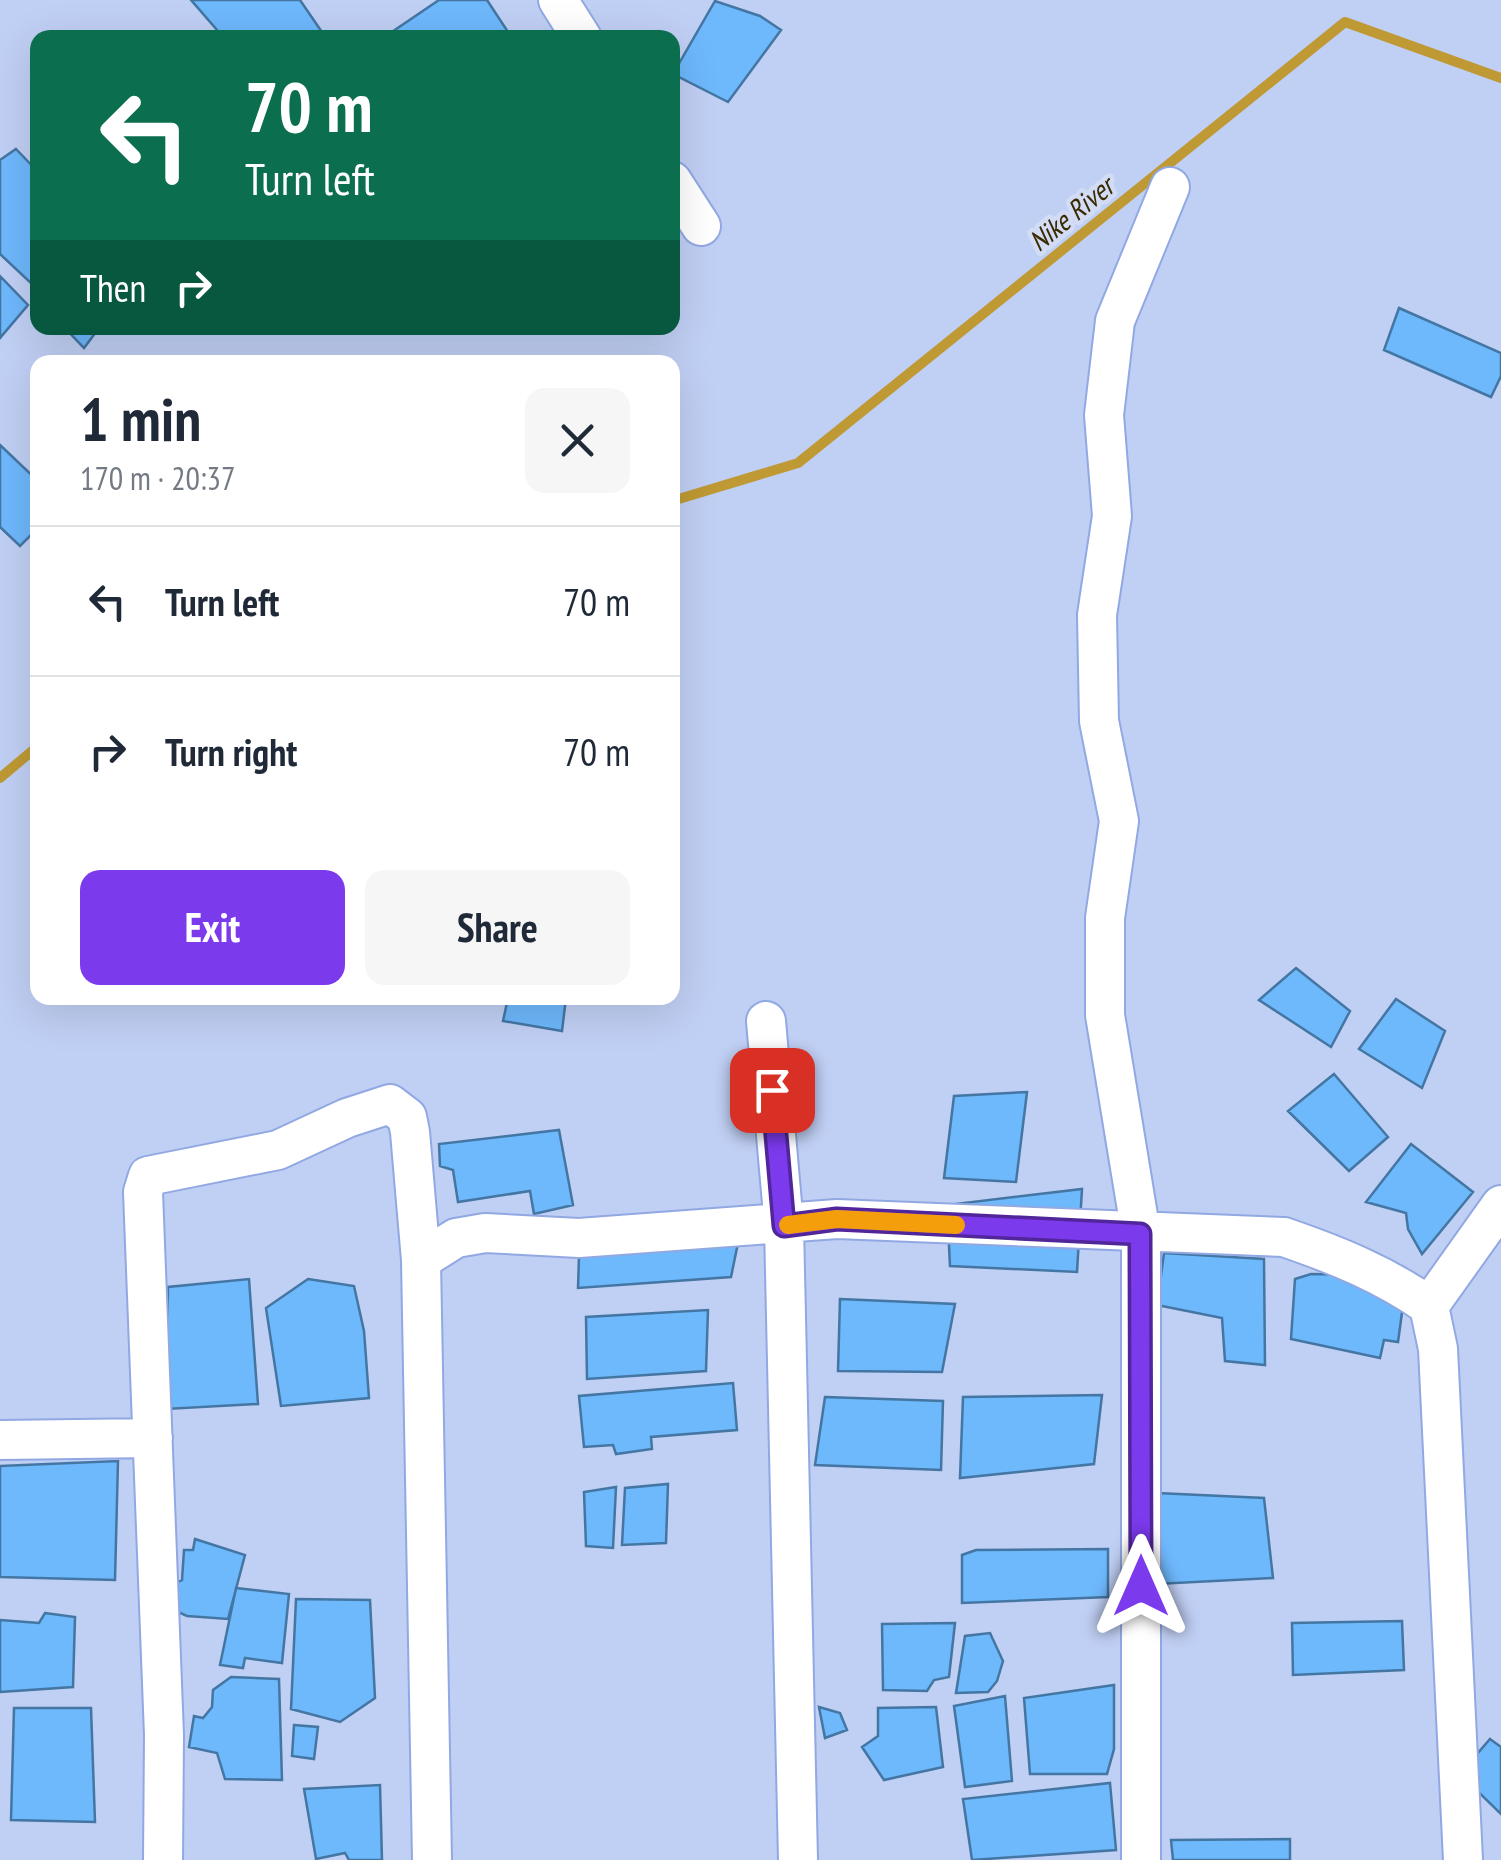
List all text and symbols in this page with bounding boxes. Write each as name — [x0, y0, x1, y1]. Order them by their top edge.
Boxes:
text: 70 m — [245, 61, 373, 151]
icon: left — [80, 70, 210, 200]
text: Turn left — [245, 149, 375, 207]
water label: Nike River — [1021, 165, 1124, 259]
icon: right — [166, 260, 221, 315]
text: Then — [80, 263, 146, 312]
text: 1 min — [80, 380, 201, 458]
button: close — [525, 388, 630, 493]
text: 170 m · 20:37 — [80, 457, 235, 499]
icon: left — [80, 574, 135, 629]
text: Turn left — [165, 577, 279, 626]
text: 70 m — [563, 577, 630, 626]
icon: right — [80, 724, 135, 779]
text: Turn right — [165, 727, 297, 776]
text: 70 m — [563, 727, 630, 776]
button: Exit — [80, 870, 345, 985]
button: Share — [365, 870, 630, 985]
pin — [730, 1048, 815, 1133]
icon: arrive — [745, 1063, 800, 1118]
position arrow — [1089, 1534, 1193, 1638]

